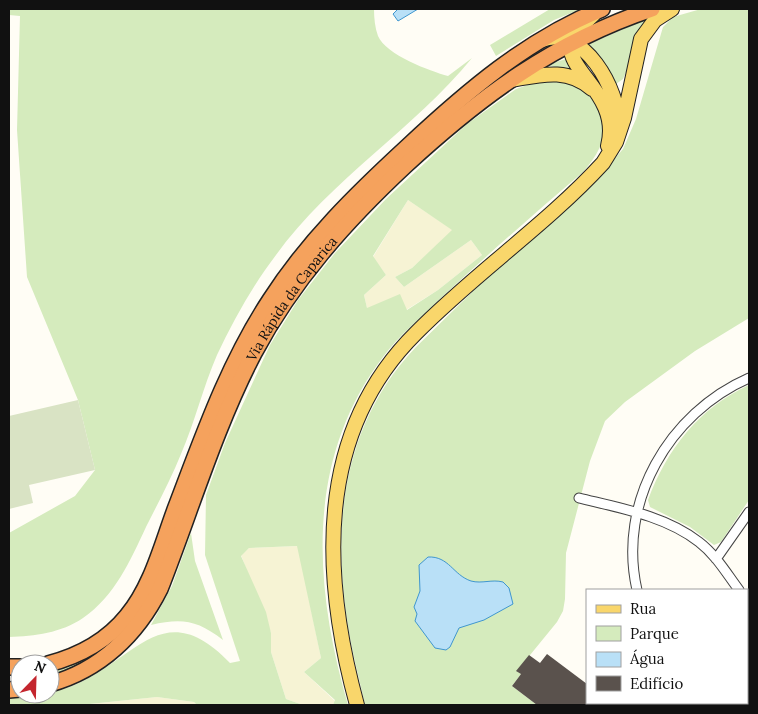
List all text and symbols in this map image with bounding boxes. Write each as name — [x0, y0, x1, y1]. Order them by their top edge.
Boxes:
street label: Via Rápida da Caparica — [242, 233, 341, 365]
legend — [586, 589, 748, 704]
text: Rua — [630, 599, 656, 618]
text: Parque — [630, 624, 679, 643]
text: Água — [629, 649, 665, 668]
north arrow — [10, 654, 60, 704]
text: N — [32, 657, 49, 678]
text: Edifício — [630, 674, 683, 693]

